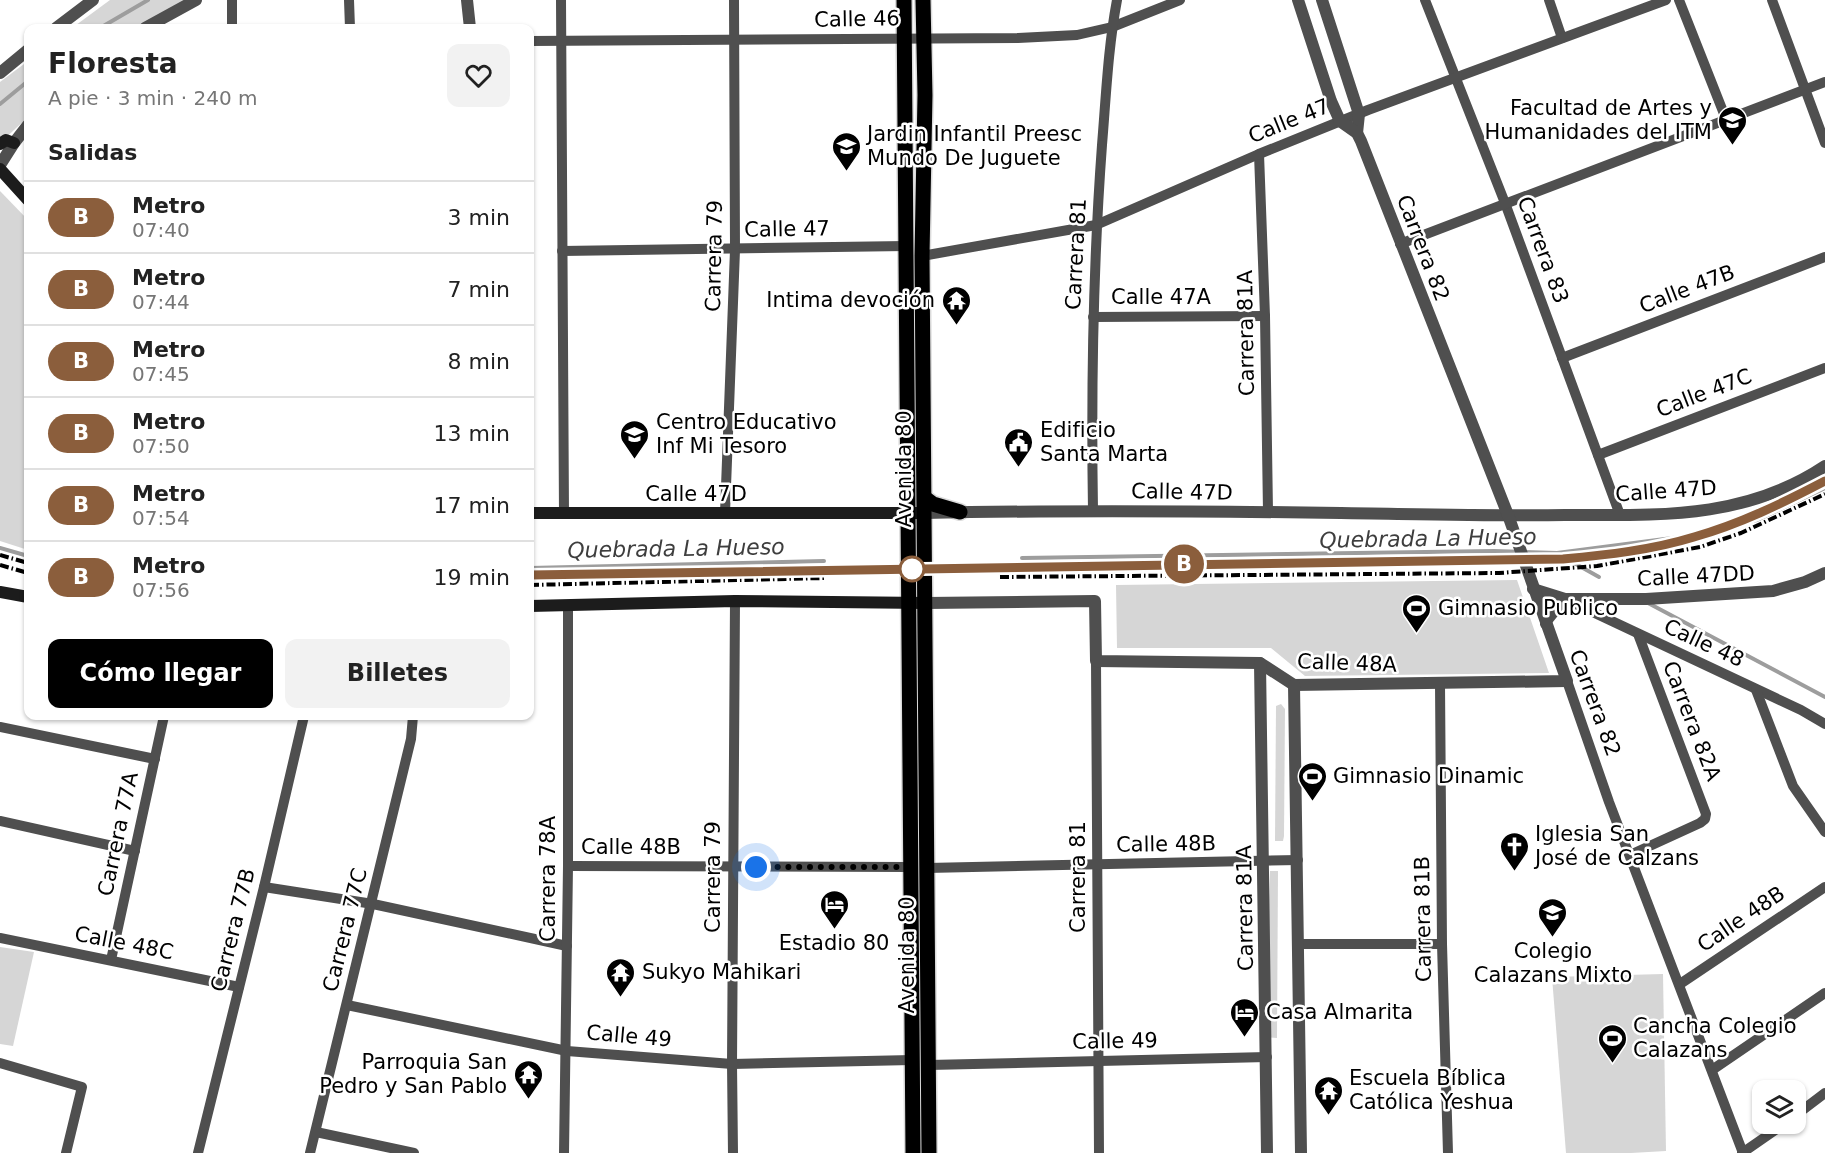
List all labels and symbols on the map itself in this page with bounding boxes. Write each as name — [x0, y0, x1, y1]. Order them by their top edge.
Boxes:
street label: Calle 46 — [814, 6, 900, 32]
street label: Calle 47 — [1245, 94, 1333, 148]
place label: Facultad de Artes y Humanidades del ITM — [1484, 96, 1712, 144]
school or university icon: Facultad de Artes y Humanidades del ITM — [1717, 104, 1749, 146]
place label: Jardin Infantil Preesc Mundo De Juguete — [865, 122, 1082, 170]
school or university icon: Jardin Infantil Preesc Mundo De Juguete — [830, 130, 862, 172]
street label: Carrera 82 — [1392, 192, 1454, 304]
street label: Carrera 83 — [1513, 193, 1573, 307]
street label: Carrera 81 — [1061, 198, 1091, 310]
street label: Carrera 79 — [701, 200, 727, 312]
street label: Calle 47 — [744, 216, 830, 242]
street label: Calle 47B — [1636, 260, 1738, 318]
street label: Carrera 81A — [1233, 269, 1259, 396]
temple icon: Intima devoción — [940, 284, 972, 326]
street label: Calle 47A — [1111, 285, 1212, 309]
place label: Intima devoción — [766, 288, 935, 312]
street label: Calle 47C — [1653, 364, 1755, 422]
place label: Centro Educativo Inf Mi Tesoro — [656, 410, 837, 458]
street label: Avenida 80 — [892, 410, 916, 528]
school or university icon: Centro Educativo Inf Mi Tesoro — [619, 418, 651, 460]
place label: Edificio Santa Marta — [1040, 418, 1168, 466]
public building icon: Edificio Santa Marta — [1003, 426, 1035, 468]
street label: Calle 47D — [1614, 475, 1718, 507]
street label: Calle 47D — [1131, 479, 1233, 505]
street label: Calle 47D — [645, 482, 747, 506]
water label: Quebrada La Hueso — [1319, 524, 1537, 553]
water label: Quebrada La Hueso — [567, 534, 785, 563]
line badge: B — [1164, 544, 1204, 584]
unlabelled marker — [899, 556, 925, 582]
street label: Calle 47DD — [1637, 561, 1755, 591]
sports icon: Gimnasio Publico — [1401, 592, 1433, 634]
place label: Gimnasio Publico — [1438, 596, 1618, 620]
street label: Calle 48 — [1660, 614, 1748, 672]
street label: Carrera 82 — [1565, 646, 1625, 760]
street label: Calle 48A — [1297, 649, 1398, 677]
street label: Carrera 82A — [1658, 658, 1726, 785]
sports icon: Gimnasio Dinamic — [1296, 760, 1328, 802]
place label: Gimnasio Dinamic — [1333, 764, 1524, 788]
street label: Carrera 77A — [93, 769, 143, 898]
street label: Carrera 78A — [536, 815, 560, 942]
street label: Carrera 79 — [701, 821, 725, 933]
street label: Carrera 81 — [1066, 821, 1090, 933]
place label: Iglesia San José de Calzans — [1533, 822, 1699, 870]
church icon: Iglesia San José de Calzans — [1498, 830, 1530, 872]
street label: Calle 48B — [1116, 831, 1216, 857]
street label: Calle 48B — [581, 835, 681, 859]
street label: Carrera 81A — [1232, 844, 1258, 971]
your location — [741, 852, 771, 882]
street label: Carrera 81B — [1410, 856, 1436, 982]
street label: Carrera 77B — [206, 866, 260, 994]
street label: Carrera 77C — [318, 866, 372, 994]
street label: Calle 48B — [1693, 881, 1789, 957]
hotel icon: Estadio 80 — [818, 888, 850, 930]
street label: Avenida 80 — [895, 896, 919, 1014]
school or university icon: Colegio Calazans Mixto — [1537, 896, 1569, 938]
street label: Calle 48C — [73, 922, 175, 964]
place label: Estadio 80 — [779, 931, 889, 955]
place label: Colegio Calazans Mixto — [1474, 939, 1632, 987]
temple icon: Sukyo Mahikari — [605, 956, 637, 998]
place label: Sukyo Mahikari — [642, 960, 801, 984]
hotel icon: Casa Almarita — [1229, 996, 1261, 1038]
place label: Casa Almarita — [1266, 1000, 1413, 1024]
place label: Cancha Colegio Calazans — [1633, 1014, 1797, 1062]
street label: Calle 49 — [585, 1020, 673, 1052]
sports icon: Cancha Colegio Calazans — [1596, 1022, 1628, 1064]
street label: Calle 49 — [1072, 1028, 1158, 1054]
place label: Parroquia San Pedro y San Pablo — [319, 1050, 507, 1098]
temple icon: Parroquia San Pedro y San Pablo — [512, 1058, 544, 1100]
place label: Escuela Bíblica Católica Yeshua — [1349, 1066, 1514, 1114]
temple icon: Escuela Bíblica Católica Yeshua — [1312, 1074, 1344, 1116]

